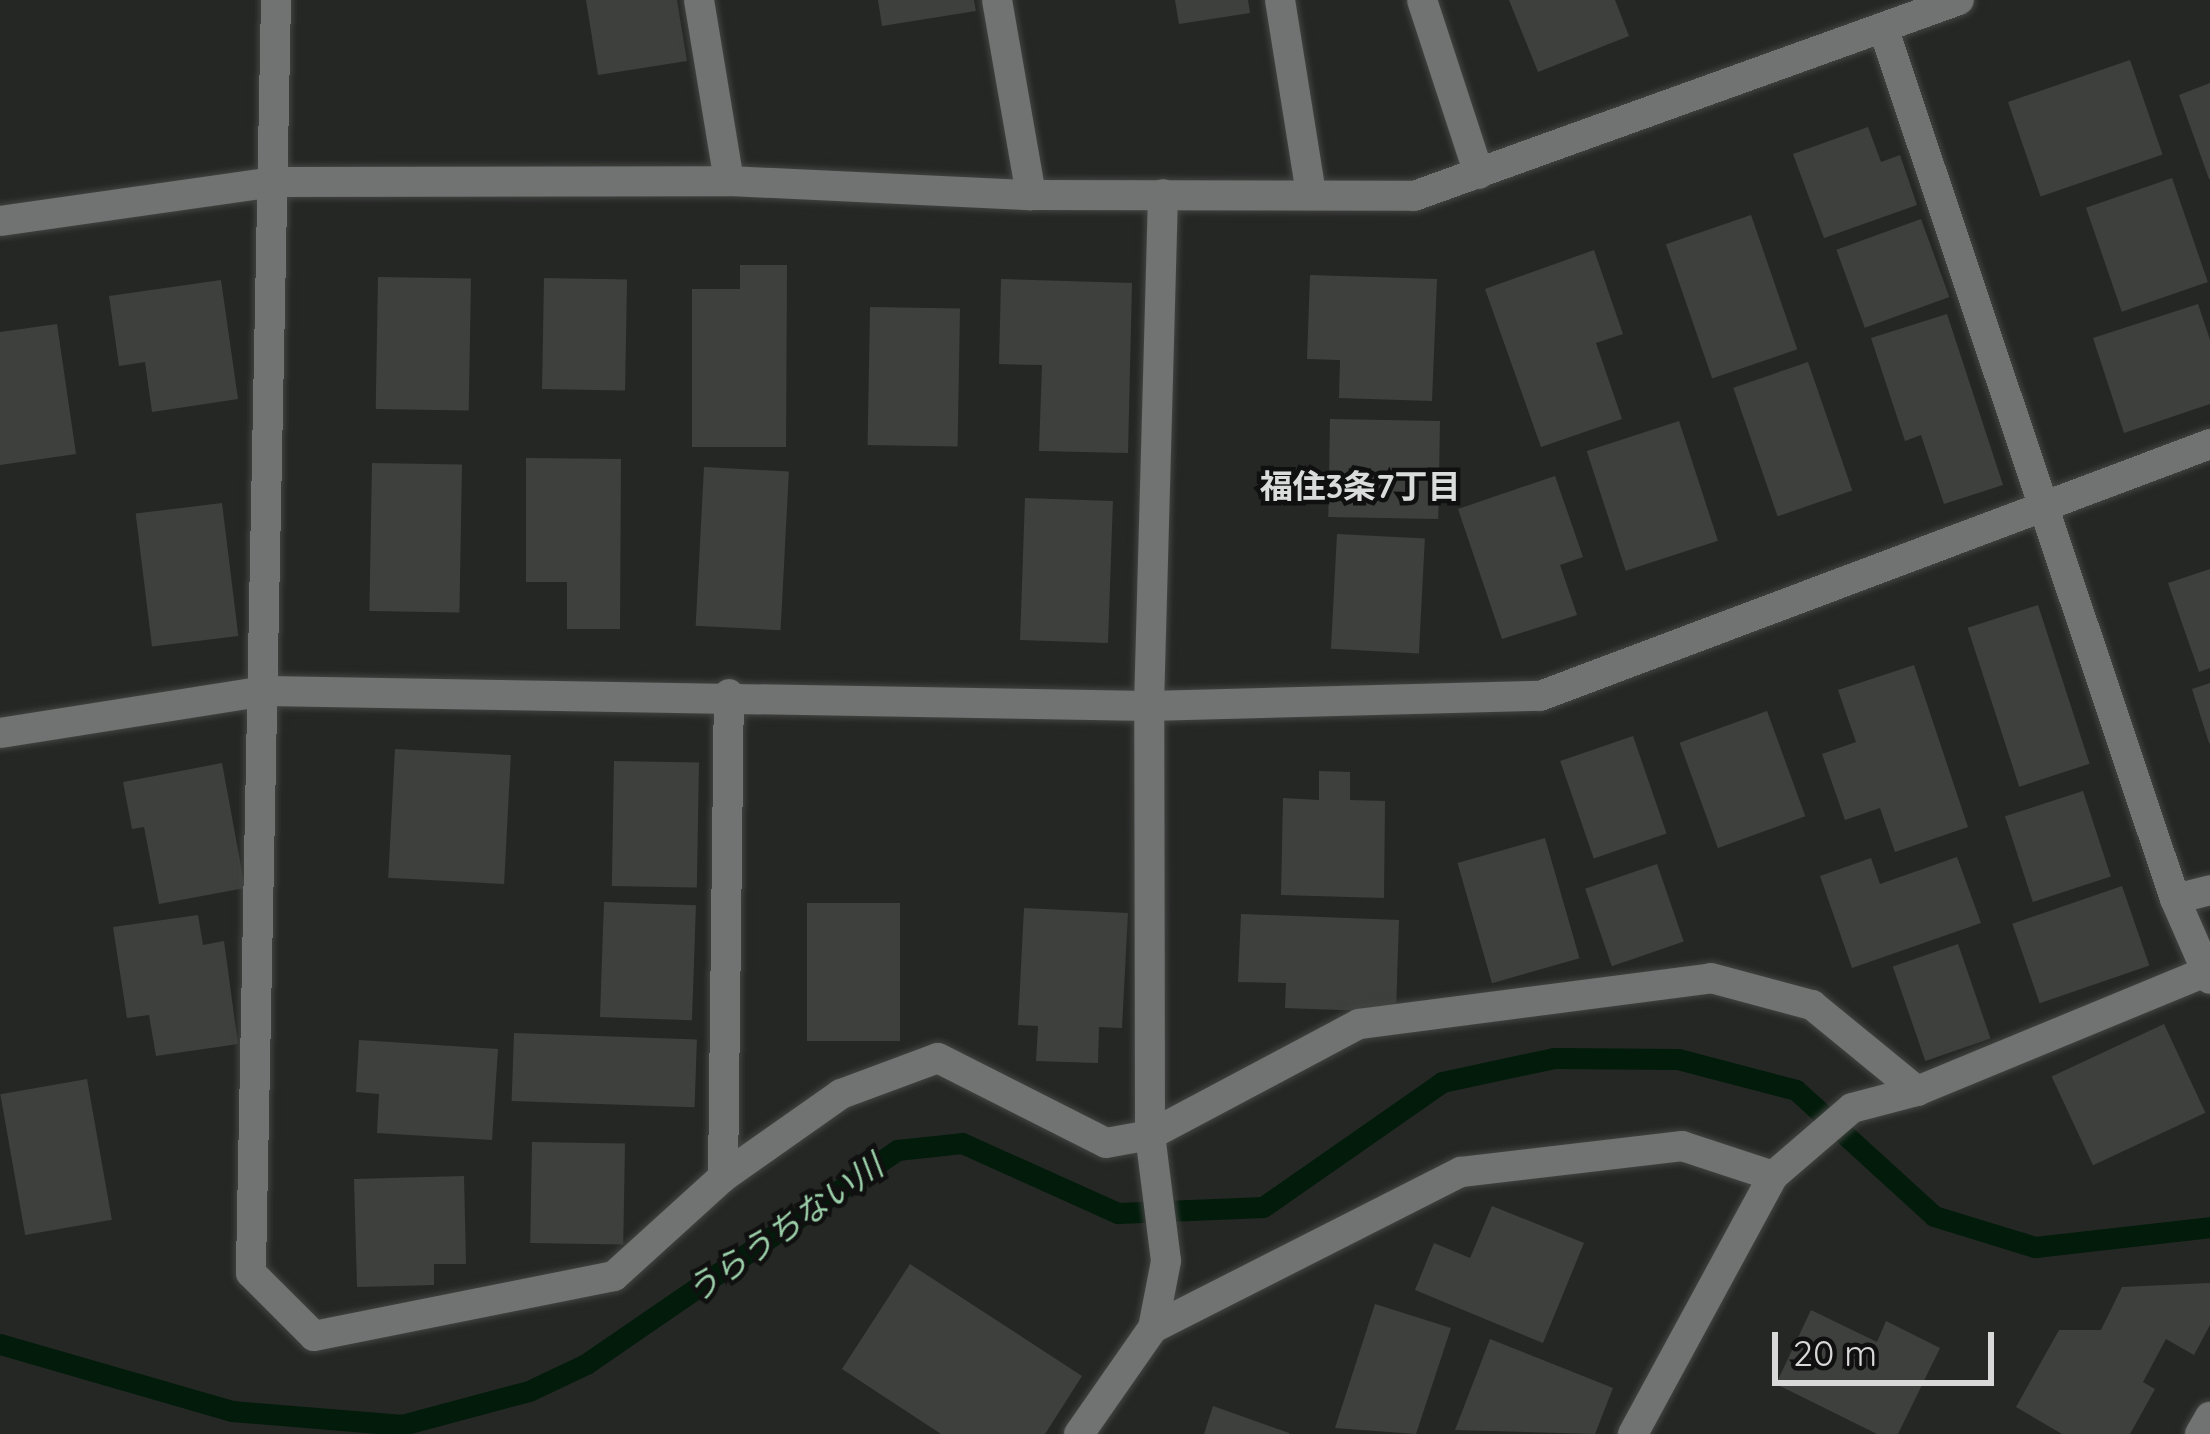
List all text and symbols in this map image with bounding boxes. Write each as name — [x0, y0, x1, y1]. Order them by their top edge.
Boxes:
district label: 福住3条7丁目 — [1260, 466, 1460, 506]
water label: うらうちない川 — [678, 1146, 890, 1310]
scale bar — [1778, 1308, 2000, 1382]
text: 20 m — [1793, 1330, 1877, 1375]

